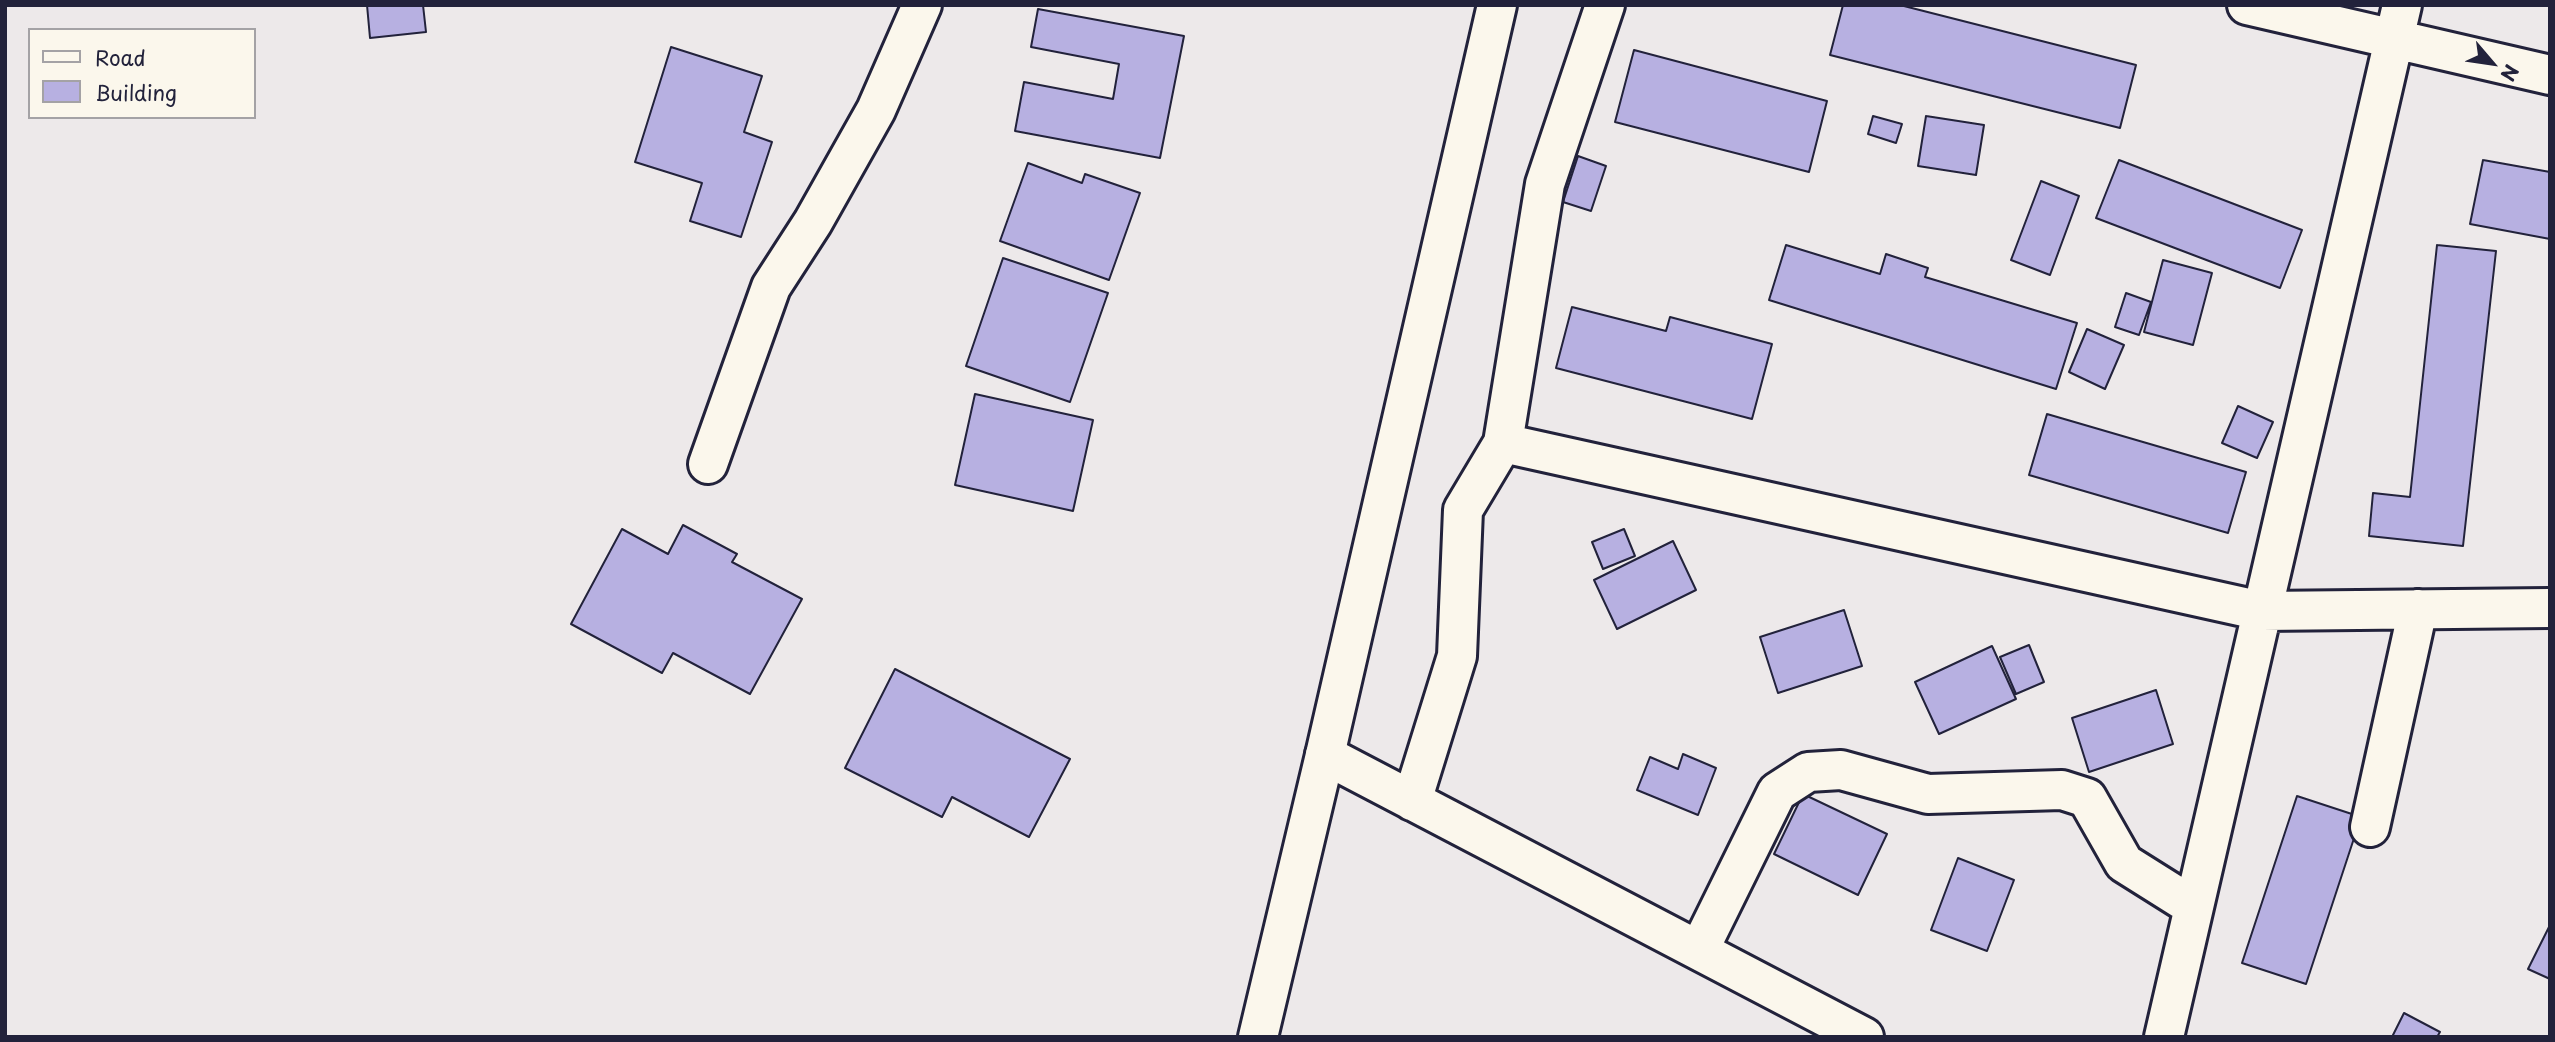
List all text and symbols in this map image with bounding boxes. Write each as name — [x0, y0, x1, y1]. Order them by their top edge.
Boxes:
legend — [28, 28, 256, 119]
north arrow — [2457, 28, 2527, 98]
text: Road — [95, 41, 146, 73]
text: N — [2494, 60, 2526, 87]
text: Building — [95, 76, 177, 108]

